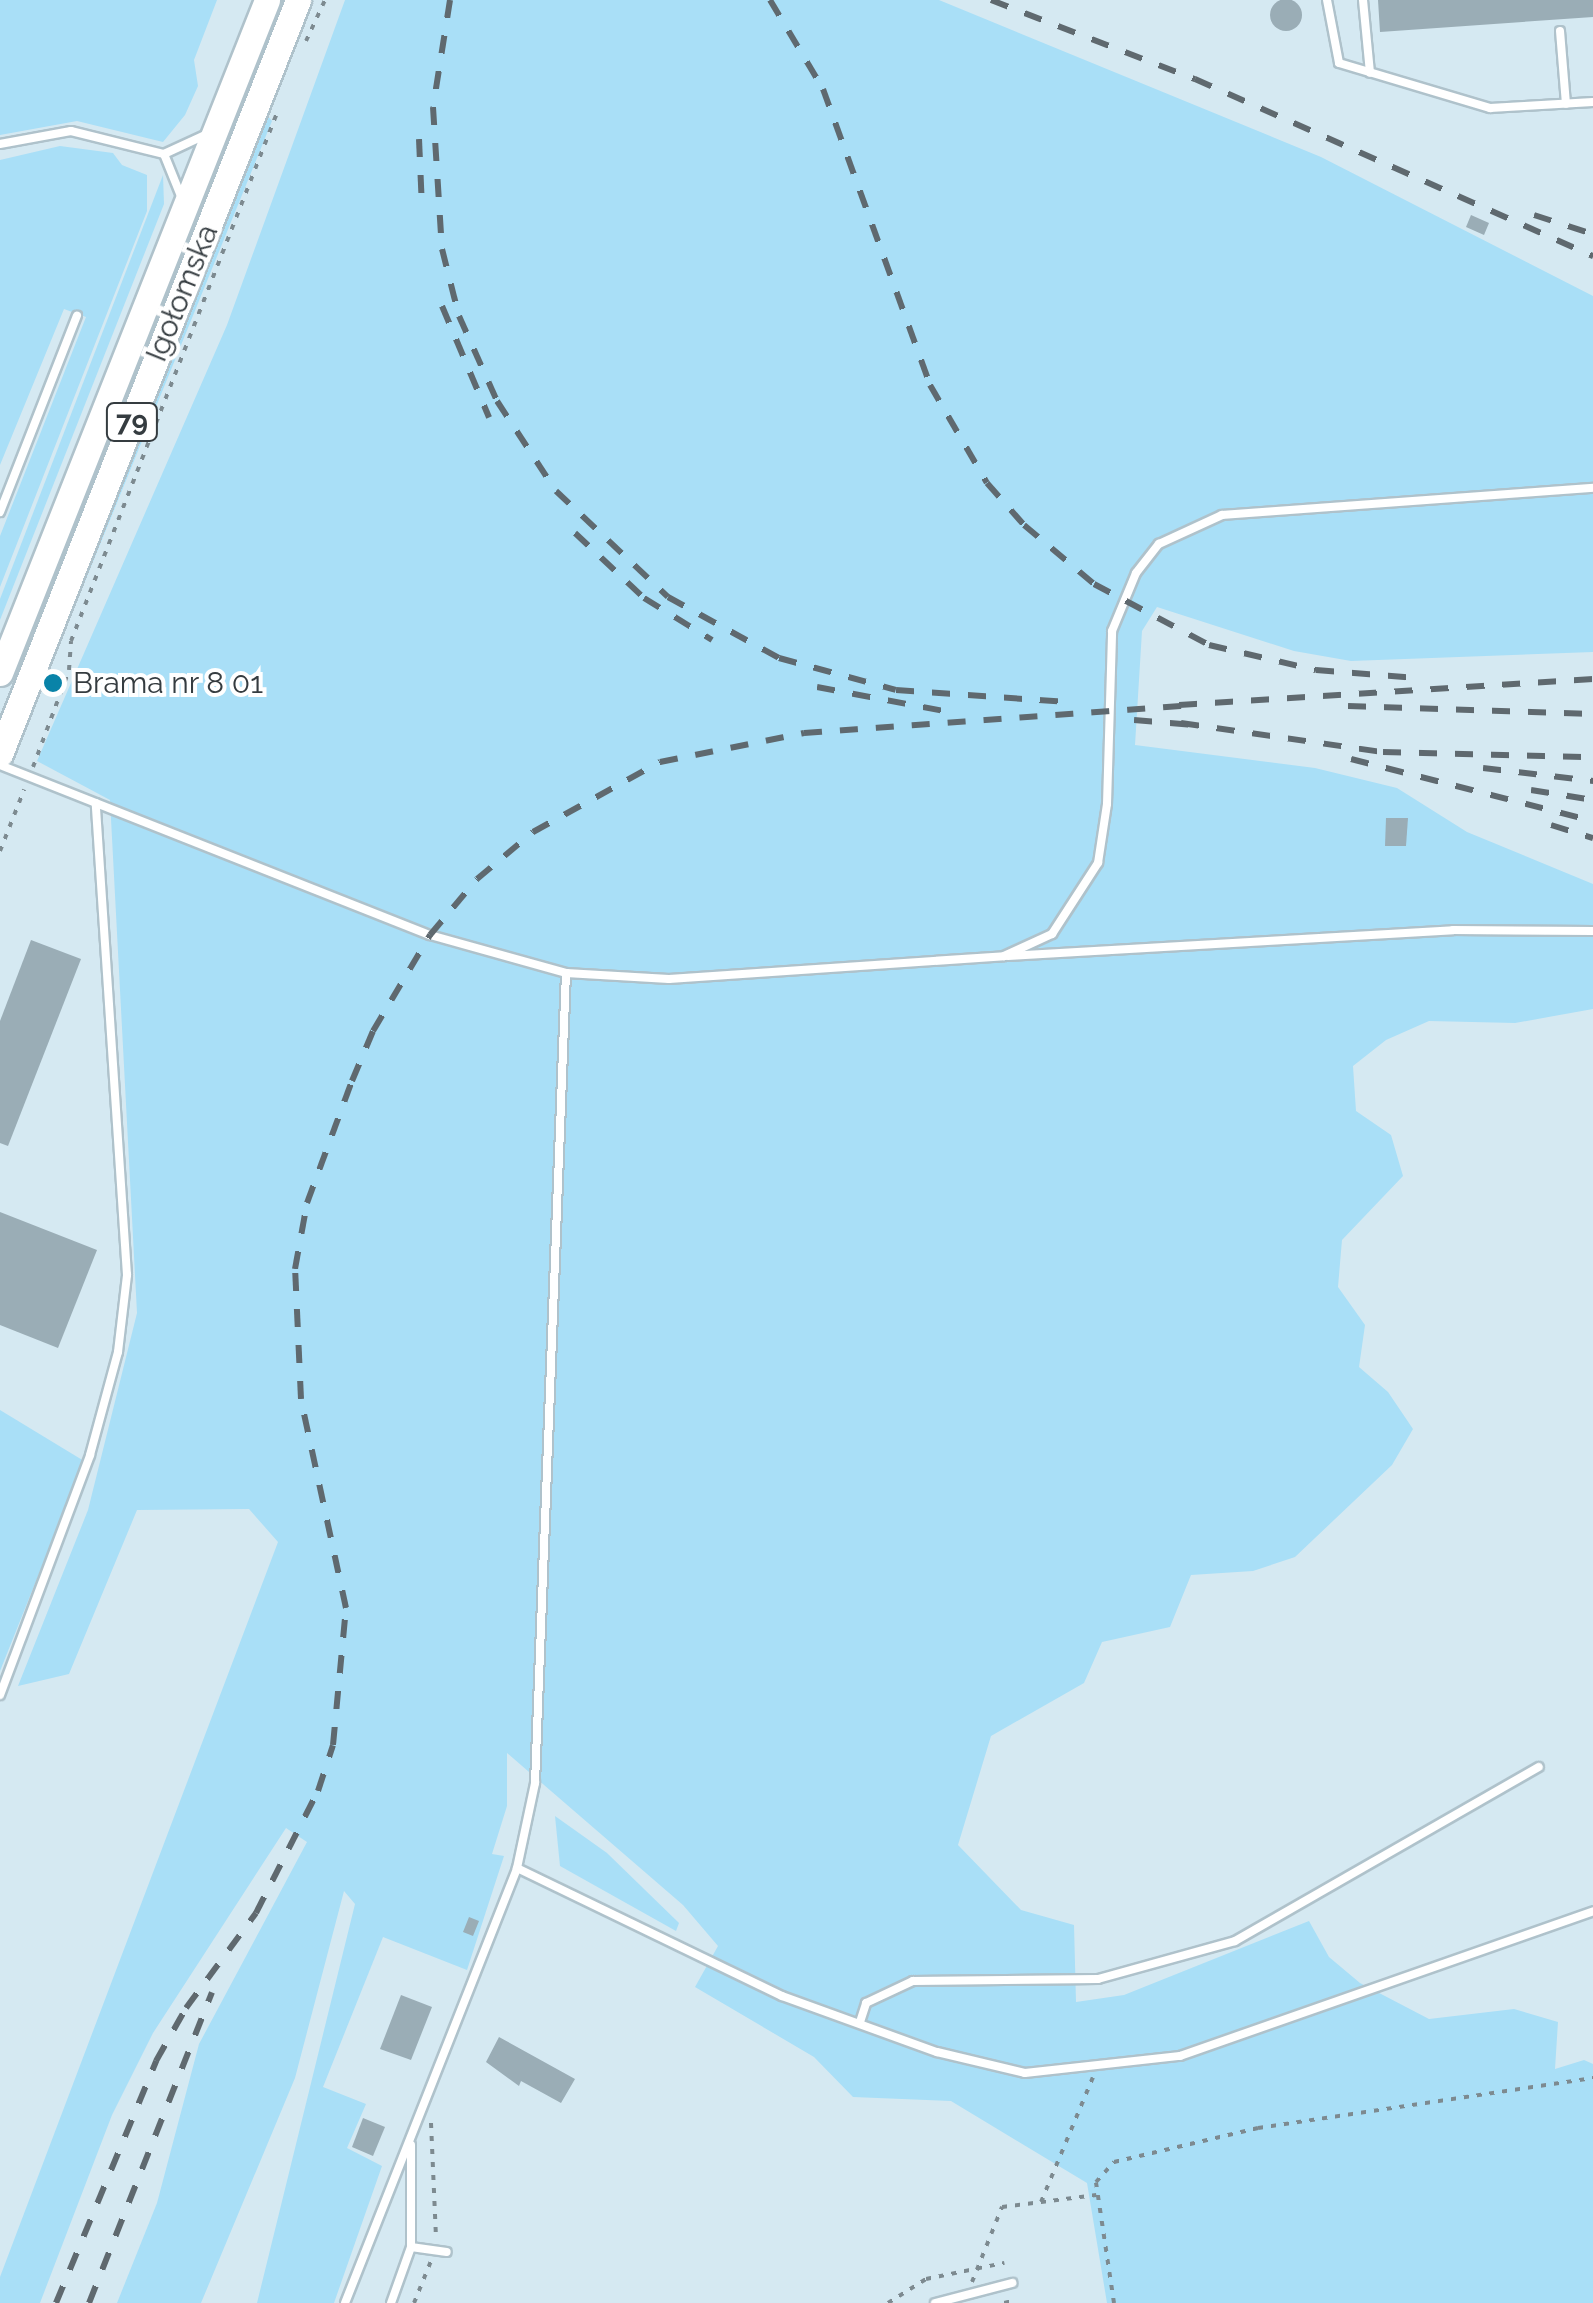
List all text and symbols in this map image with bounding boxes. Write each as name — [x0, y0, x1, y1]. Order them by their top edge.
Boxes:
street label: Igołomska — [138, 219, 226, 367]
road number: 79 — [104, 399, 160, 445]
place label: Brama nr 8 01 — [73, 665, 264, 701]
marker: Brama nr 8 01 — [42, 672, 64, 694]

